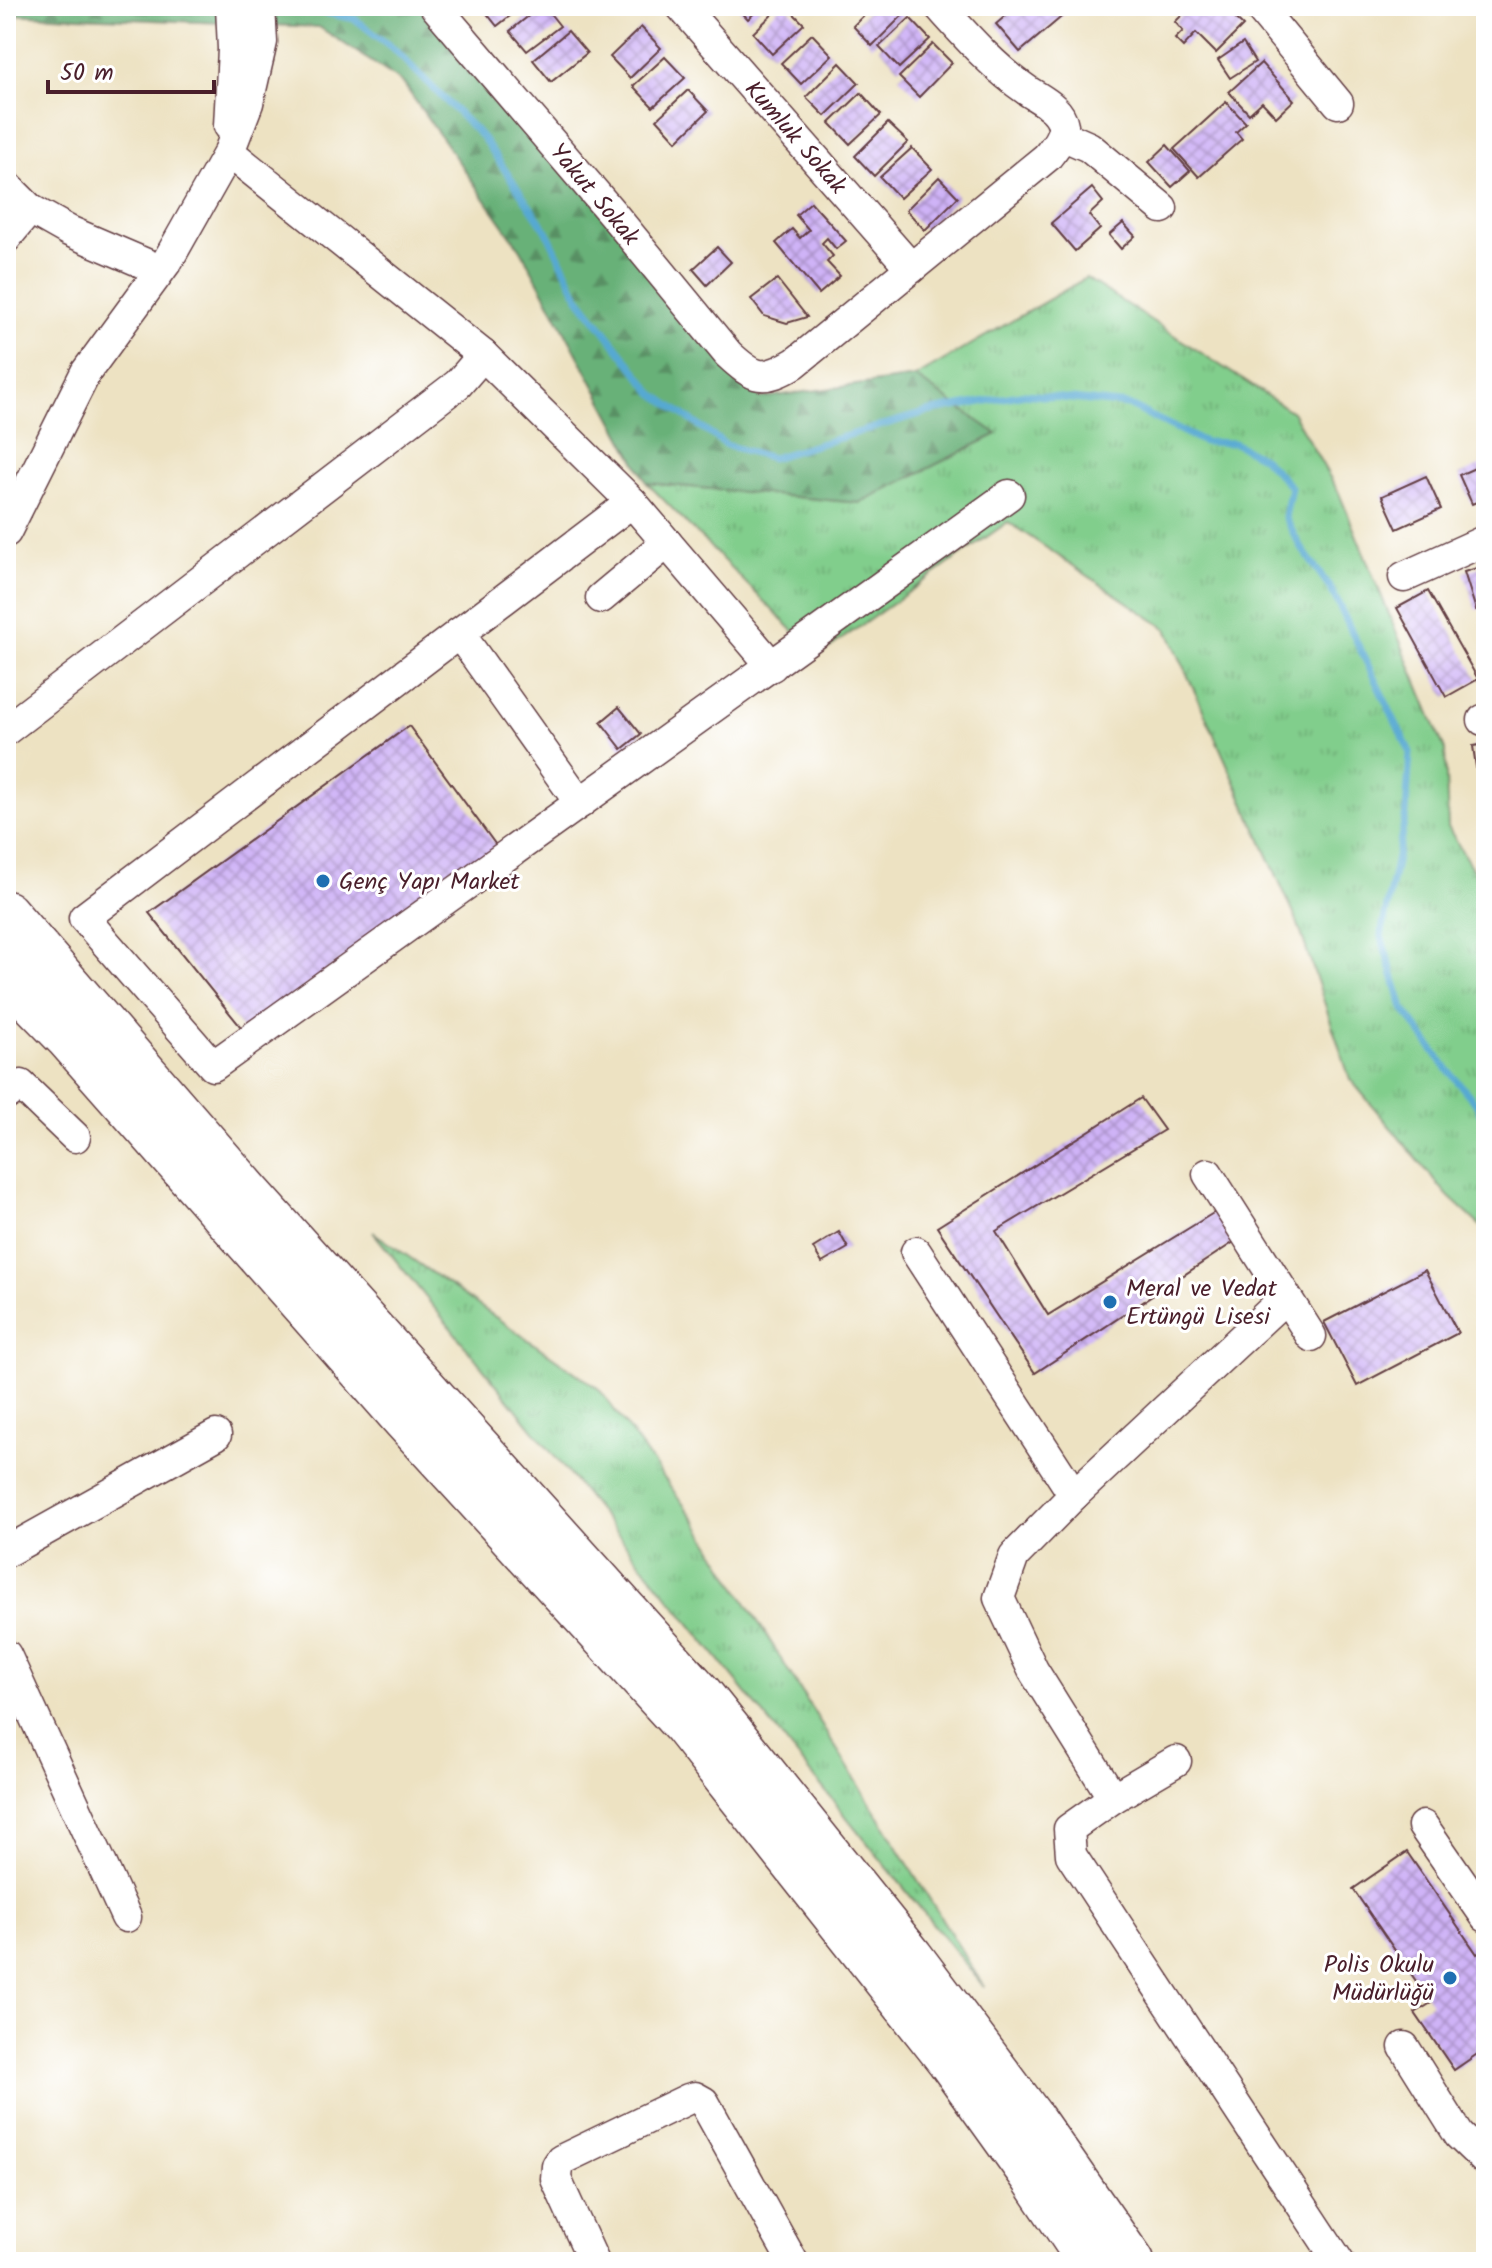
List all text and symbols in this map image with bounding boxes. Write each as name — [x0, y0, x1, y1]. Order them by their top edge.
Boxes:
scale bar — [48, 44, 214, 94]
text: 50 m — [60, 54, 114, 93]
street label: Kumluk Sokak — [734, 72, 856, 204]
street label: Yakut Sokak — [539, 135, 649, 256]
place label: Genç Yapı Market — [339, 863, 520, 902]
marker: Genç Yapı Market — [314, 872, 332, 890]
place label: Meral ve Vedat Ertüngü Lisesi — [1126, 1270, 1278, 1337]
marker: Meral ve Vedat Ertüngü Lisesi — [1101, 1293, 1119, 1311]
place label: Polis Okulu Müdürlüğü — [1324, 1946, 1434, 2013]
marker: Polis Okulu Müdürlüğü — [1441, 1969, 1459, 1987]

